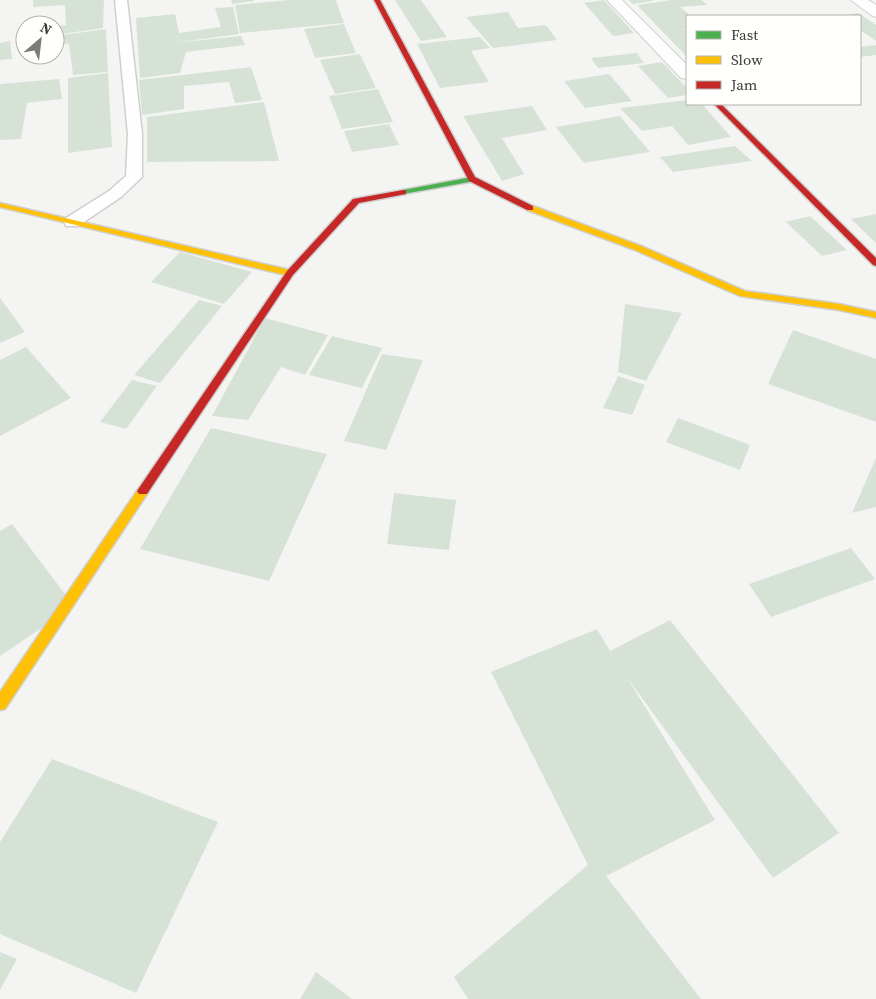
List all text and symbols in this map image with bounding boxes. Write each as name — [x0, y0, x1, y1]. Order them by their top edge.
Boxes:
north arrow — [15, 15, 65, 65]
legend — [686, 15, 861, 105]
text: N — [37, 17, 55, 40]
text: Fast — [731, 24, 758, 45]
text: Slow — [731, 49, 763, 70]
text: Jam — [730, 74, 758, 95]

